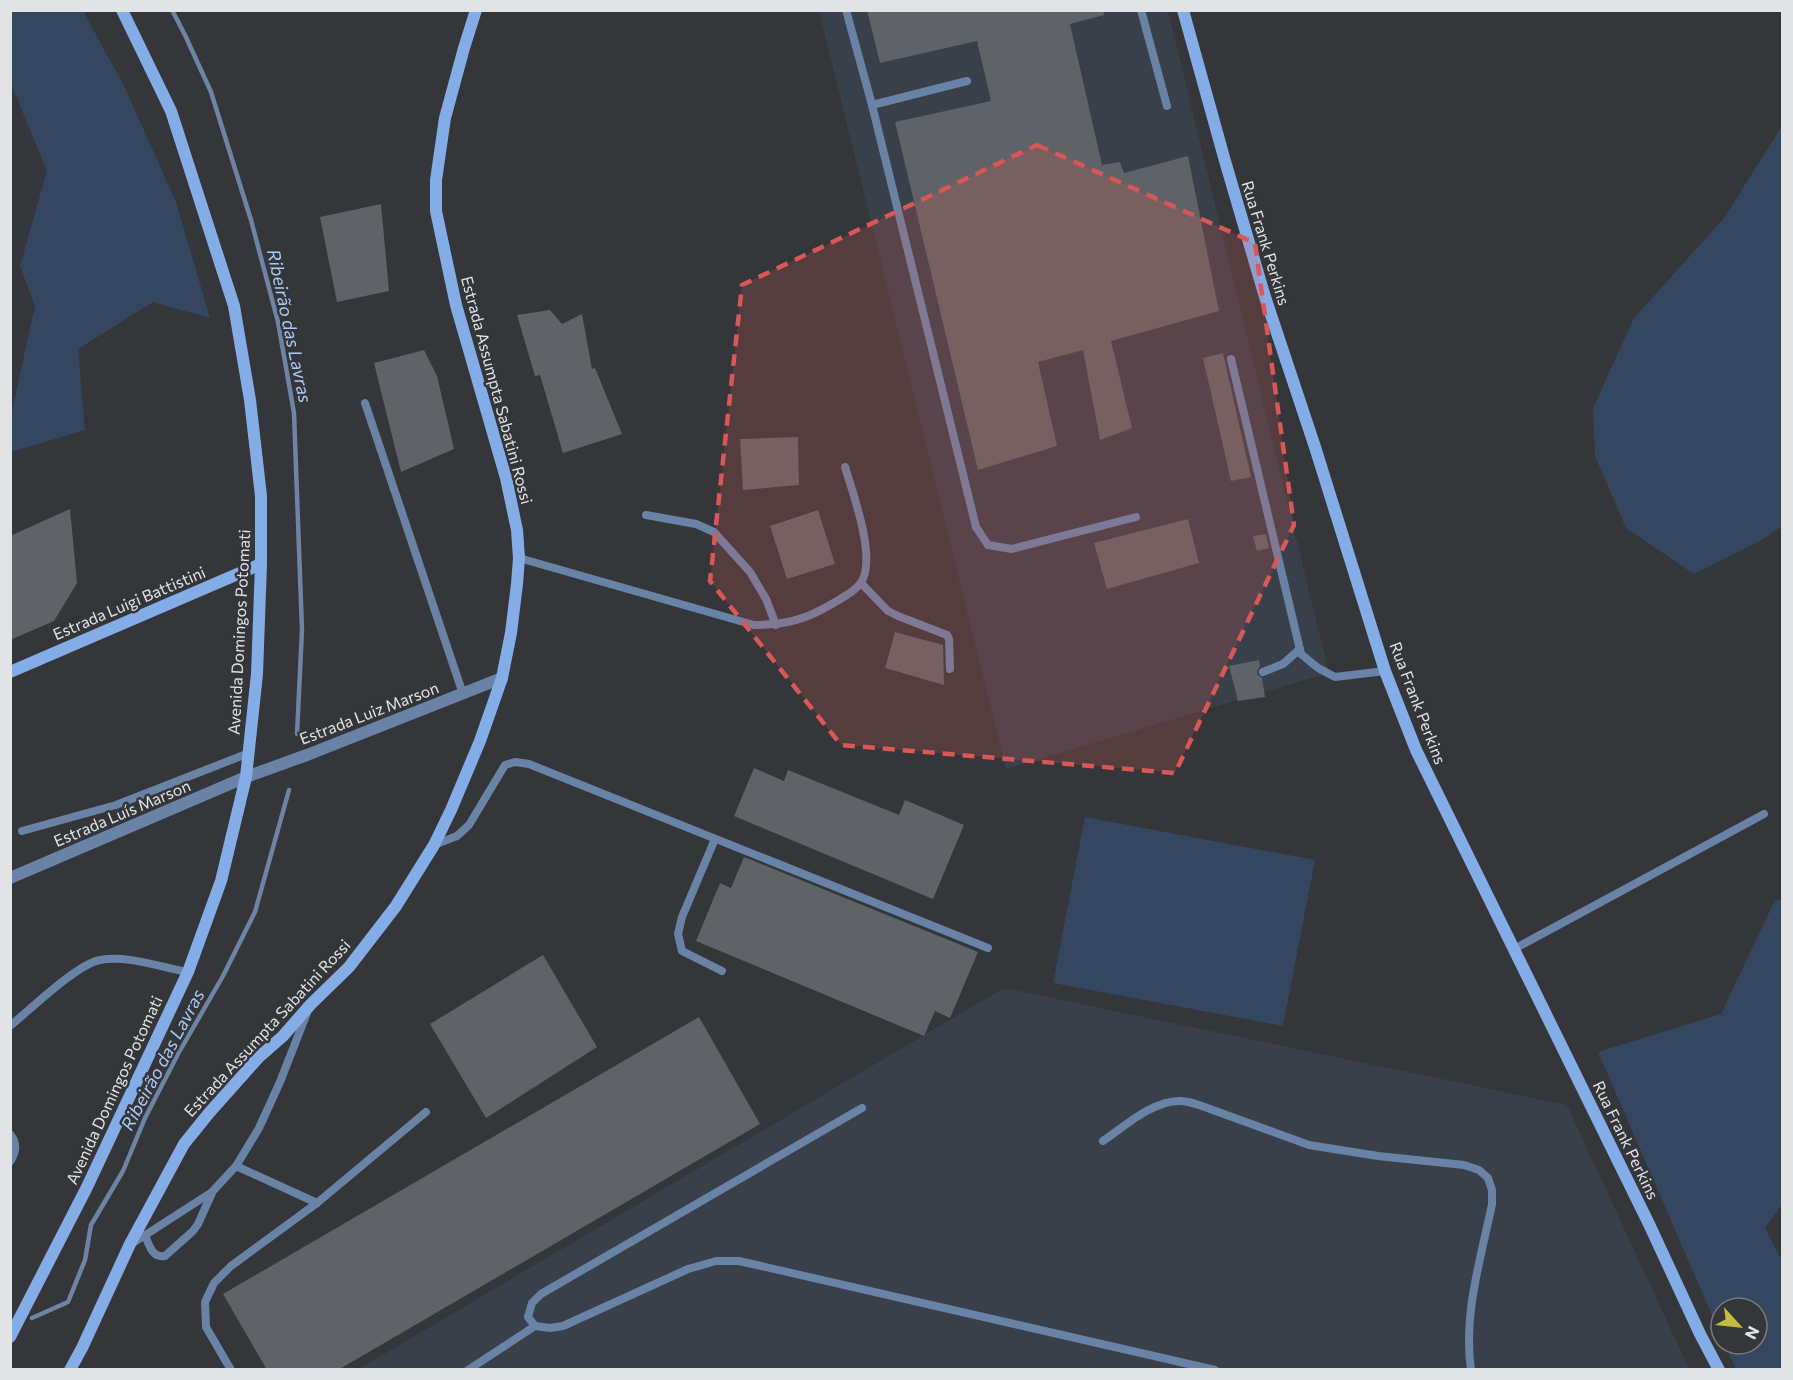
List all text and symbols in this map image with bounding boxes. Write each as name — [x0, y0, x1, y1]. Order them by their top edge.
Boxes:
street label: Rua Frank Perkins — [1238, 178, 1294, 307]
water label: Ribeirão das Lavras — [263, 247, 317, 405]
street label: Estrada Assumpta Sabatini Rossi — [458, 274, 537, 506]
street label: Avenida Domingos Potomati — [224, 529, 253, 735]
street label: Estrada Luigi Battistini — [50, 562, 208, 643]
street label: Rua Frank Perkins — [1386, 639, 1451, 767]
street label: Estrada Luiz Marson — [297, 677, 441, 748]
street label: Estrada Luís Marson — [51, 775, 193, 850]
street label: Estrada Assumpta Sabatini Rossi — [179, 935, 354, 1120]
water label: Ribeirão das Lavras — [116, 985, 209, 1134]
street label: Avenida Domingos Potomati — [61, 993, 166, 1187]
street label: Rua Frank Perkins — [1590, 1078, 1663, 1202]
north arrow — [1709, 1296, 1769, 1356]
text: N — [1742, 1323, 1764, 1343]

